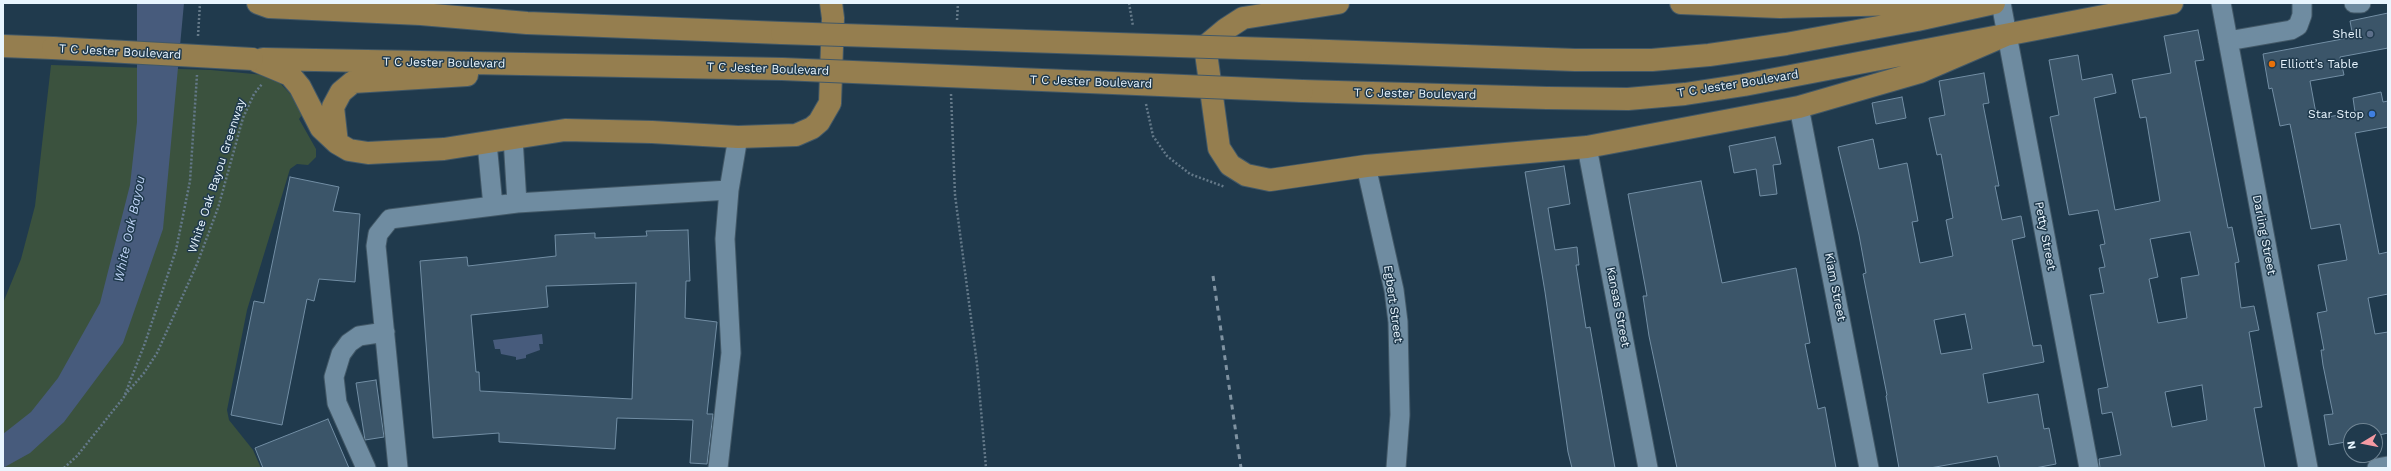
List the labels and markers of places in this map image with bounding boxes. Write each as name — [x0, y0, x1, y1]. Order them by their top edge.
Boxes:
place label: Shell — [2333, 27, 2362, 41]
marker: Shell — [2365, 29, 2375, 39]
place label: Elliott’s Table — [2280, 57, 2358, 71]
marker: Elliott’s Table — [2267, 59, 2277, 69]
place label: Star Stop — [2308, 107, 2364, 121]
marker: Star Stop — [2367, 109, 2377, 119]

